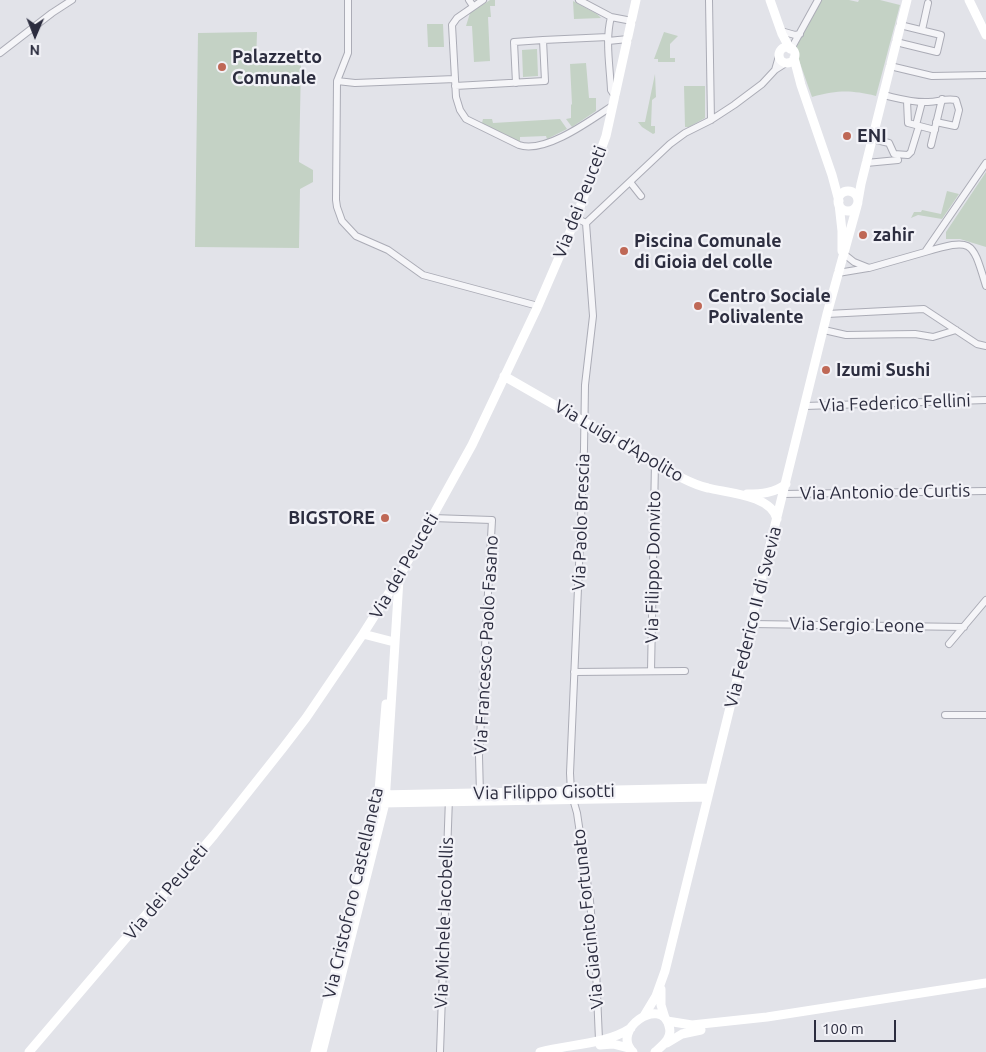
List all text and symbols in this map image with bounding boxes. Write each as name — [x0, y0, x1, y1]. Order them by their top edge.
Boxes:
north arrow — [10, 10, 60, 60]
text: N — [29, 42, 40, 58]
place label: Palazzetto Comunale — [232, 46, 322, 88]
marker: Palazzetto Comunale — [216, 61, 228, 73]
place label: ENI — [857, 125, 887, 147]
marker: ENI — [841, 130, 853, 142]
street label: Via dei Peuceti — [549, 143, 611, 261]
place label: zahir — [873, 224, 914, 246]
marker: zahir — [857, 229, 869, 241]
place label: Piscina Comunale di Gioia del colle — [634, 230, 782, 272]
marker: Piscina Comunale di Gioia del colle — [618, 245, 630, 257]
place label: Centro Sociale Polivalente — [708, 285, 831, 328]
marker: Centro Sociale Polivalente — [692, 300, 704, 312]
place label: Izumi Sushi — [836, 359, 930, 381]
marker: Izumi Sushi — [820, 364, 832, 376]
street label: Via Federico Fellini — [819, 390, 971, 416]
street label: Via Luigi d'Apolito — [551, 395, 687, 487]
street label: Via Paolo Brescia — [568, 453, 594, 591]
street label: Via Antonio de Curtis — [800, 480, 970, 504]
street label: Via Filippo Donvito — [641, 491, 665, 643]
place label: BIGSTORE — [288, 507, 375, 529]
street label: Via dei Peuceti — [365, 509, 443, 623]
marker: BIGSTORE — [379, 512, 391, 524]
street label: Via Federico II di Svevia — [720, 524, 786, 710]
street label: Via Francesco Paolo Fasano — [469, 535, 503, 755]
street label: Via Sergio Leone — [789, 613, 925, 637]
street label: Via Filippo Gisotti — [473, 780, 615, 804]
street label: Via Cristoforo Castellaneta — [318, 785, 388, 1001]
street label: Via Giacinto Fortunato — [568, 828, 608, 1010]
street label: Via Michele Iacobellis — [430, 837, 458, 1009]
street label: Via dei Peuceti — [119, 839, 213, 945]
scale bar — [816, 1010, 898, 1042]
text: 100 m — [822, 1020, 864, 1037]

